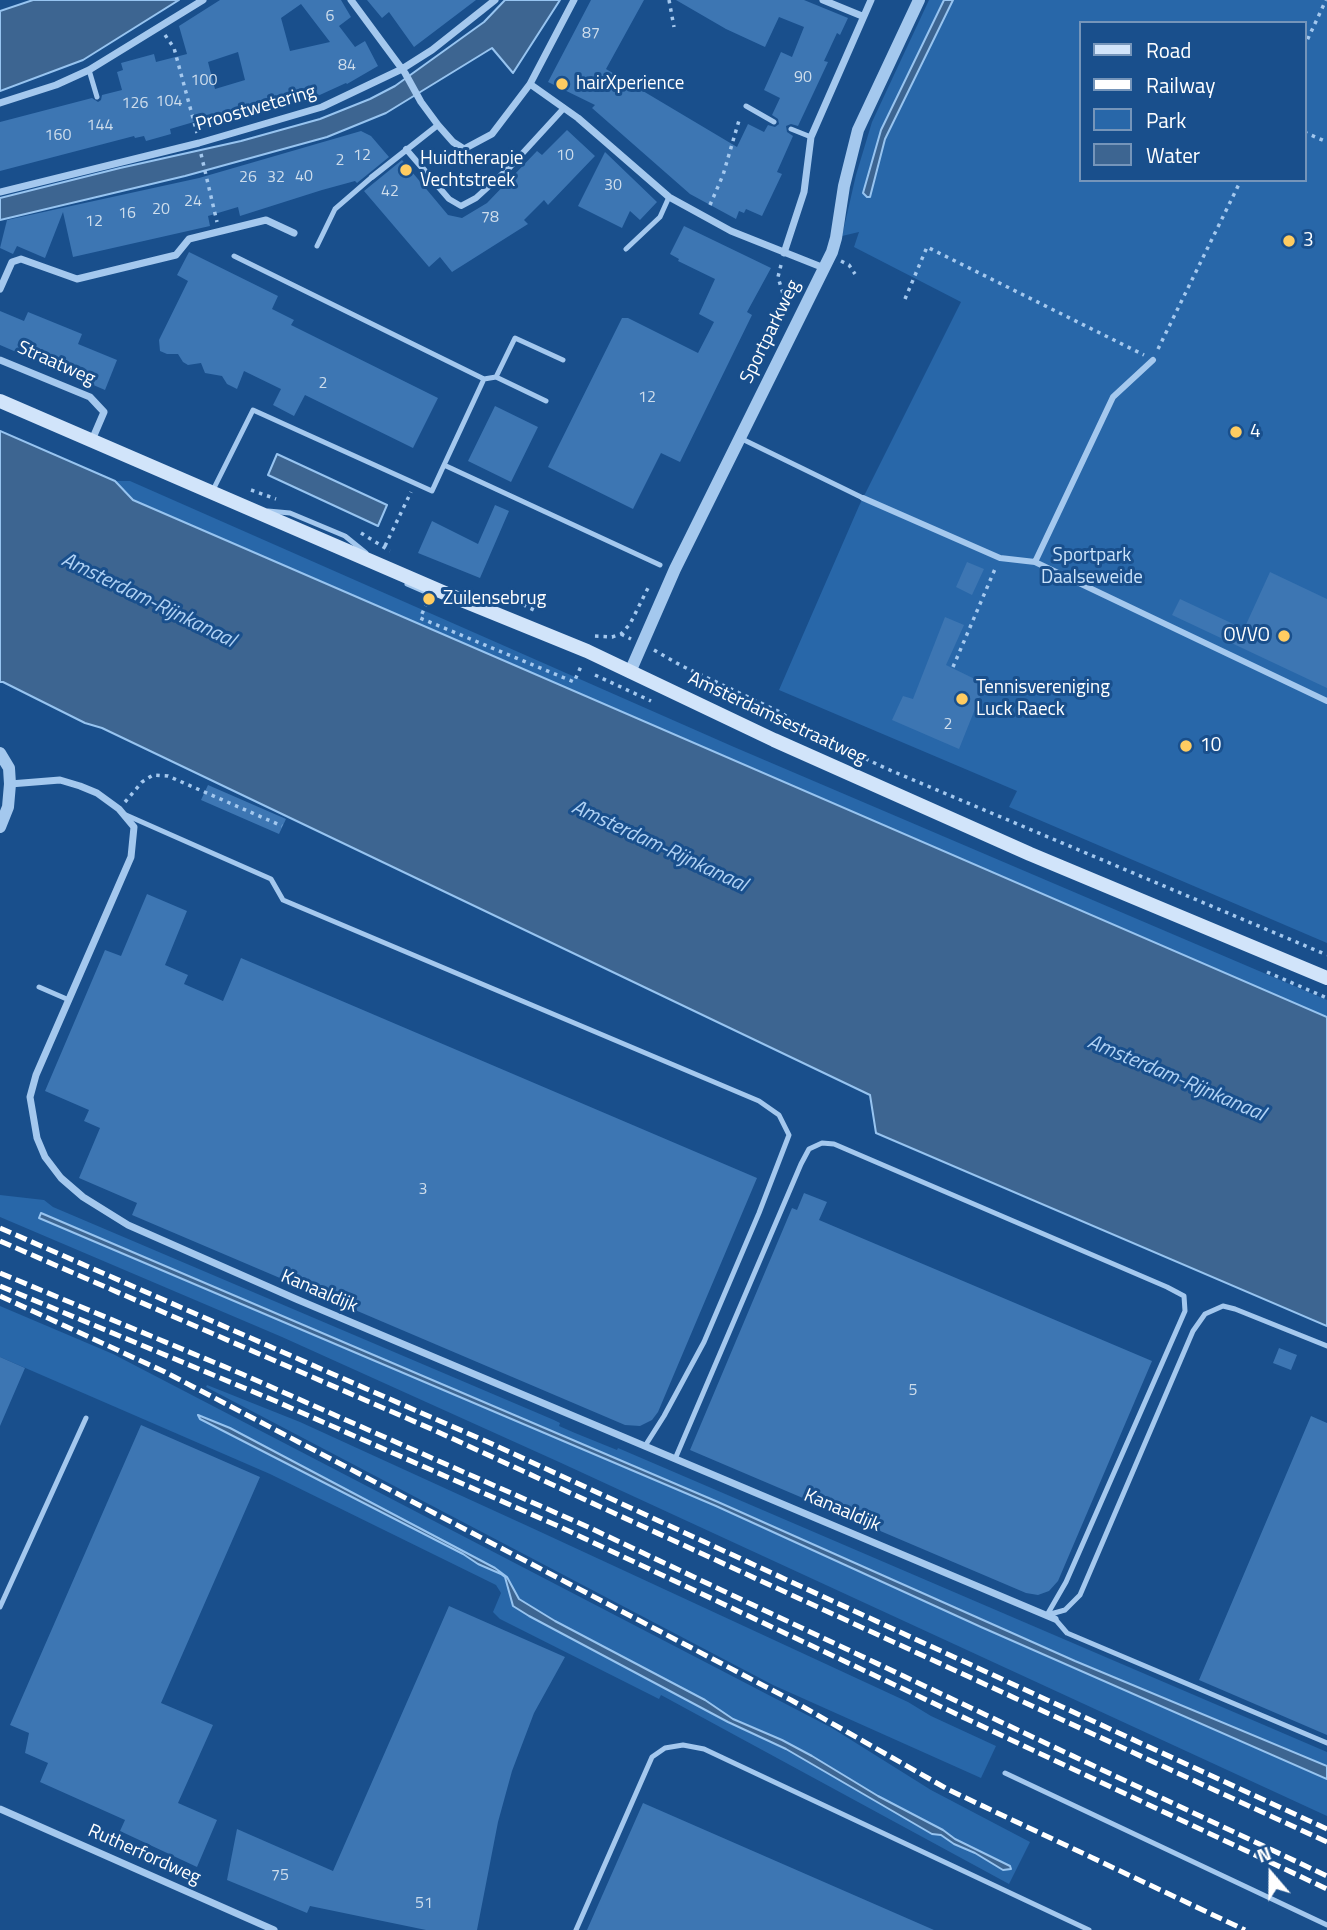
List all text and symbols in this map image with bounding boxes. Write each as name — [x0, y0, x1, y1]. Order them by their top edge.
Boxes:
house number: 6 — [326, 7, 334, 27]
legend — [1078, 21, 1306, 182]
house number: 87 — [582, 24, 600, 44]
text: Road — [1146, 34, 1191, 66]
house number: 84 — [338, 56, 356, 76]
house number: 90 — [794, 68, 812, 88]
text: Railway — [1146, 69, 1215, 101]
house number: 100 — [191, 71, 217, 91]
place label: hairXperience — [576, 73, 684, 95]
marker: hairXperience — [554, 76, 570, 92]
street label: Proostwetering — [193, 81, 319, 137]
house number: 104 — [156, 92, 182, 112]
house number: 126 — [122, 94, 148, 114]
text: Park — [1146, 104, 1186, 136]
house number: 144 — [87, 116, 113, 136]
house number: 160 — [45, 126, 71, 146]
text: Water — [1146, 139, 1200, 171]
house number: 12 — [353, 146, 371, 166]
house number: 10 — [556, 146, 574, 166]
place label: Huidtherapie Vechtstreek — [420, 148, 523, 192]
house number: 2 — [336, 151, 344, 171]
marker: Huidtherapie Vechtstreek — [398, 162, 414, 178]
house number: 40 — [295, 167, 313, 187]
house number: 26 — [239, 168, 257, 188]
house number: 32 — [267, 168, 285, 188]
house number: 30 — [604, 176, 622, 196]
house number: 42 — [381, 182, 399, 202]
house number: 24 — [184, 192, 202, 212]
house number: 20 — [152, 200, 170, 220]
house number: 16 — [118, 204, 136, 224]
house number: 78 — [481, 208, 499, 228]
house number: 12 — [85, 212, 103, 232]
place label: 3 — [1303, 230, 1314, 252]
marker: 3 — [1281, 233, 1297, 249]
street label: Sportparkweg — [736, 276, 806, 388]
street label: Straatweg — [14, 337, 98, 391]
house number: 2 — [319, 374, 327, 394]
house number: 12 — [638, 388, 656, 408]
place label: 4 — [1250, 421, 1261, 443]
marker: 4 — [1228, 424, 1244, 440]
park label: Sportpark Daalseweide — [1041, 545, 1143, 589]
water label: Amsterdam-Rijnkanaal — [57, 548, 239, 654]
place label: Zuilensebrug — [443, 588, 546, 610]
marker: Zuilensebrug — [421, 591, 437, 607]
place label: OVVO — [1223, 625, 1270, 647]
marker: OVVO — [1276, 628, 1292, 644]
street label: Amsterdamsestraatweg — [684, 668, 870, 770]
place label: Tennisvereniging Luck Raeck — [976, 677, 1110, 721]
marker: Tennisvereniging Luck Raeck — [954, 691, 970, 707]
house number: 2 — [944, 715, 952, 735]
place label: 10 — [1200, 735, 1221, 757]
marker: 10 — [1178, 738, 1194, 754]
water label: Amsterdam-Rijnkanaal — [567, 795, 751, 899]
water label: Amsterdam-Rijnkanaal — [1083, 1030, 1269, 1128]
house number: 3 — [419, 1180, 427, 1200]
street label: Kanaaldijk — [277, 1266, 361, 1318]
house number: 5 — [909, 1381, 917, 1401]
street label: Kanaaldijk — [800, 1485, 884, 1537]
street label: Rutherfordweg — [84, 1820, 204, 1890]
text: N — [1252, 1838, 1275, 1870]
north arrow — [1236, 1839, 1306, 1909]
house number: 75 — [271, 1866, 289, 1886]
house number: 51 — [415, 1894, 433, 1914]

